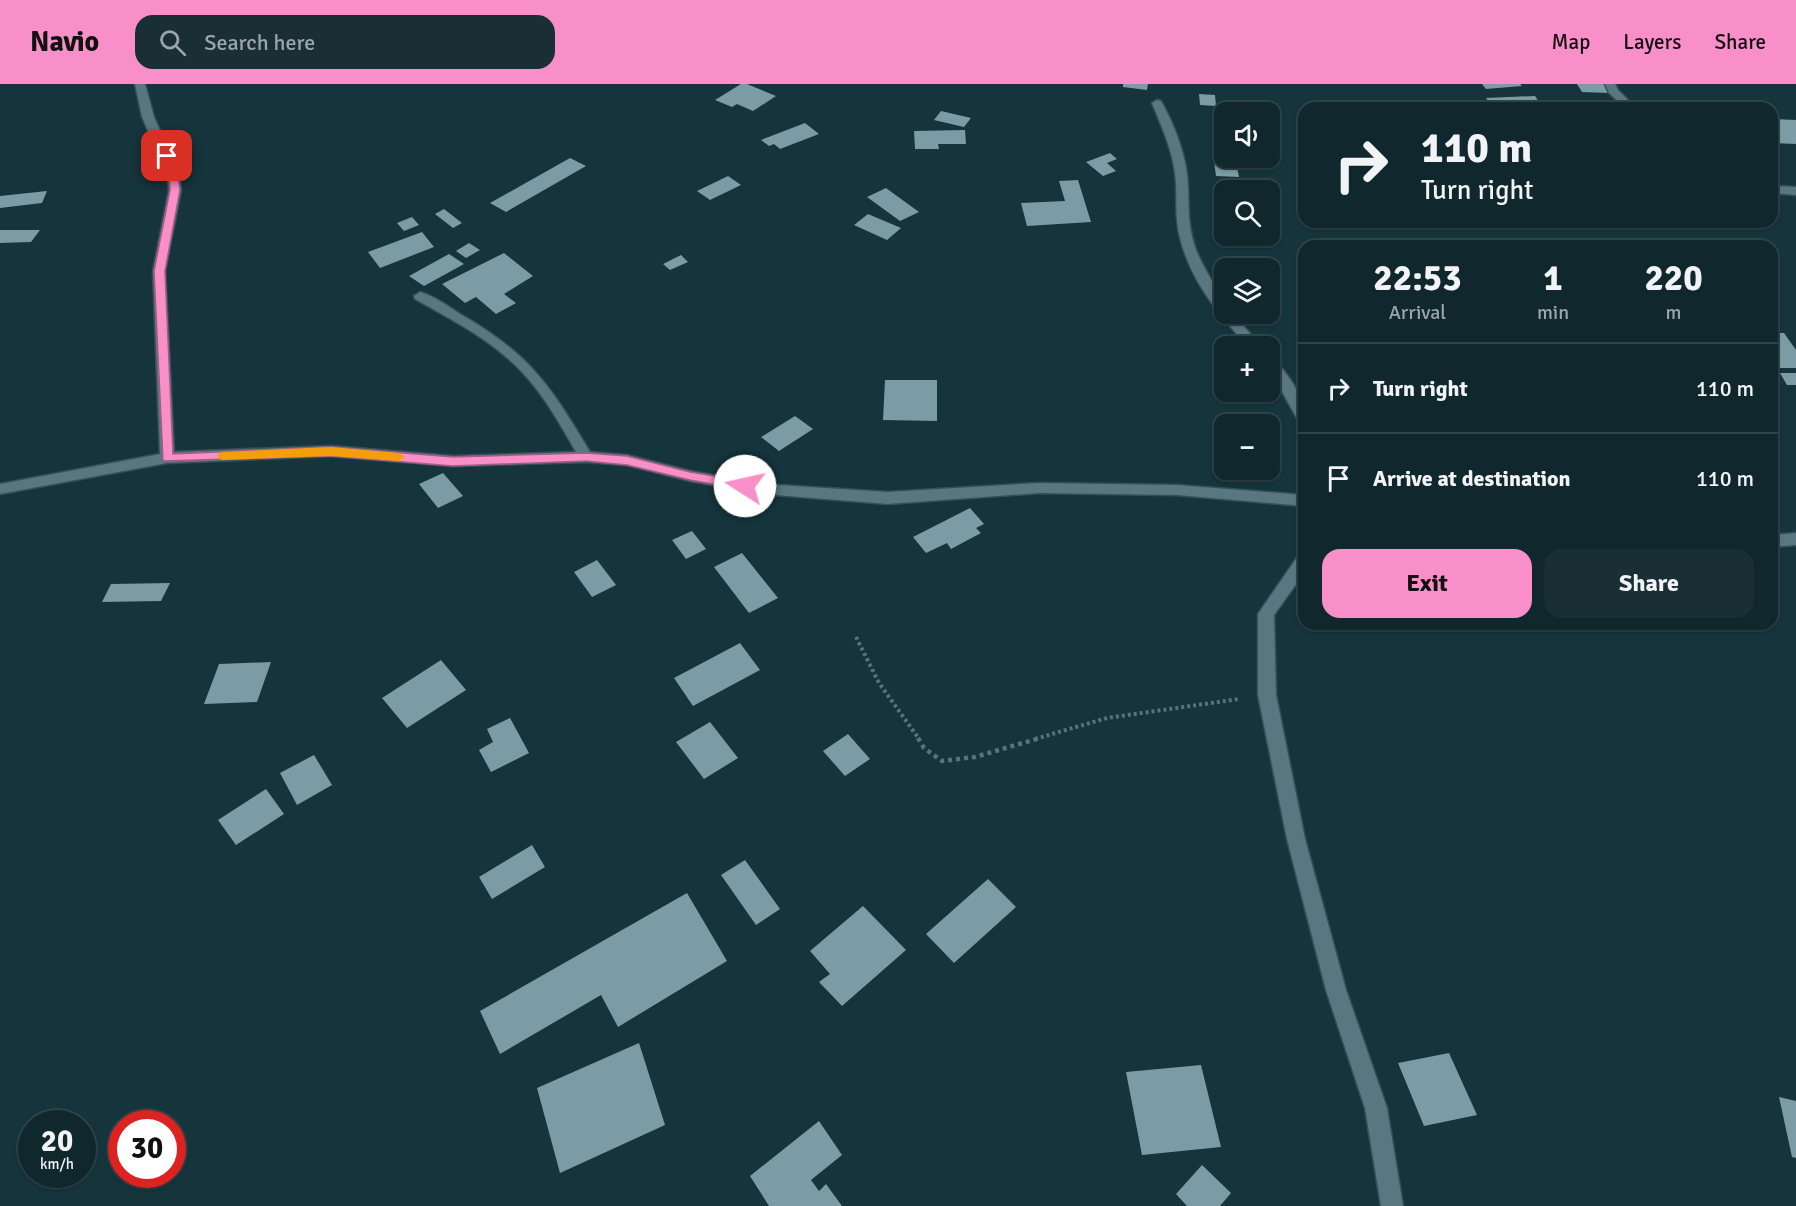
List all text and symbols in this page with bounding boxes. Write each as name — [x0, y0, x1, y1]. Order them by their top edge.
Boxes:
search box — [135, 15, 555, 69]
text: Navio — [30, 25, 99, 59]
icon: search — [156, 26, 189, 59]
text: Search here — [204, 29, 315, 56]
text: Map — [1552, 29, 1590, 55]
text: Layers — [1623, 29, 1681, 55]
text: Share — [1714, 29, 1766, 55]
map controls — [1214, 102, 1280, 480]
button: sound — [1214, 102, 1280, 168]
text: 110 m — [1421, 123, 1532, 174]
icon: right — [1322, 126, 1400, 204]
pin — [141, 130, 192, 181]
icon: arrive — [150, 139, 183, 172]
text: Turn right — [1421, 174, 1534, 207]
button: search — [1214, 180, 1280, 246]
text: 22:53 — [1373, 256, 1462, 301]
text: 1 — [1543, 256, 1563, 301]
text: 220 — [1644, 256, 1703, 301]
button: layers — [1214, 258, 1280, 324]
text: Arrival — [1389, 300, 1446, 325]
text: min — [1537, 300, 1569, 325]
text: m — [1666, 300, 1682, 325]
button: + — [1214, 336, 1280, 402]
icon: right — [1322, 372, 1355, 405]
text: Turn right — [1373, 375, 1468, 402]
text: 110 m — [1696, 375, 1754, 402]
button: − — [1214, 414, 1280, 480]
position arrow — [713, 454, 777, 518]
icon: arrive — [1322, 462, 1355, 495]
text: Arrive at destination — [1373, 465, 1570, 492]
text: 110 m — [1696, 465, 1754, 492]
button: Exit — [1322, 549, 1532, 618]
button: Share — [1544, 549, 1754, 618]
speed limit sign: 30 — [108, 1110, 186, 1188]
text: 20 — [41, 1123, 73, 1160]
text: km/h — [40, 1155, 74, 1173]

